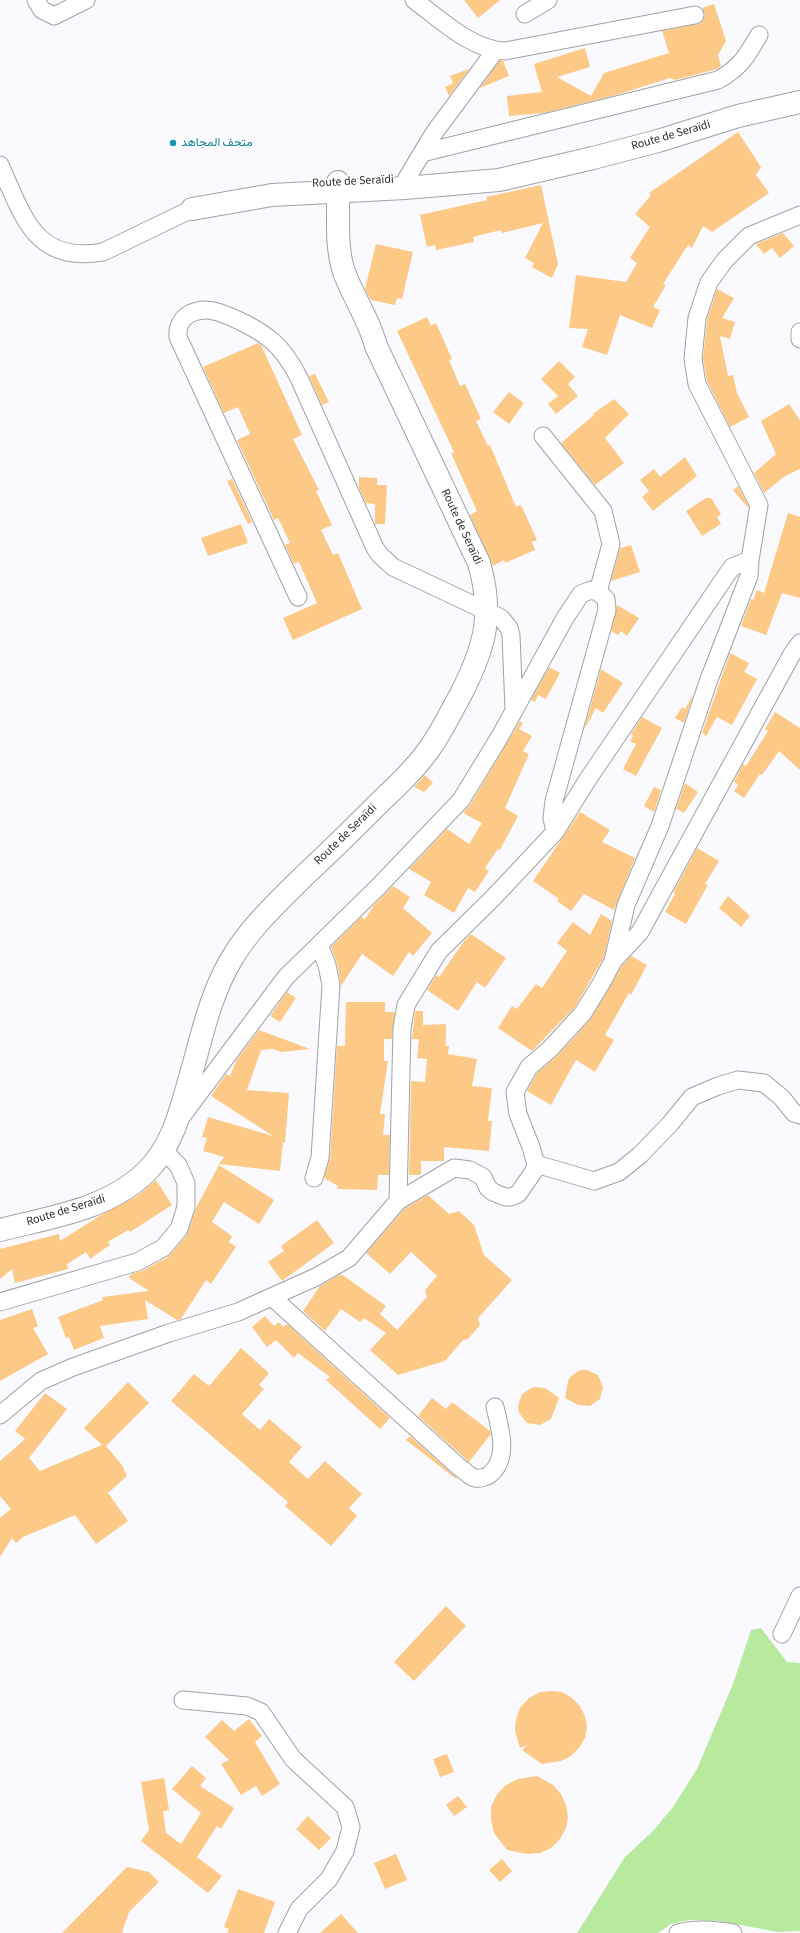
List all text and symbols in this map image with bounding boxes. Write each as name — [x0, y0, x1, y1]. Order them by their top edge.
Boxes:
street label: Route de Seraïdi — [630, 118, 712, 154]
place label: متحف المجاهد — [181, 136, 253, 150]
marker: متحف المجاهد — [168, 138, 178, 148]
street label: Route de Seraïdi — [312, 173, 394, 191]
street label: Route de Seraïdi — [437, 487, 485, 567]
street label: Route de Seraïdi — [312, 801, 380, 869]
street label: Route de Seraïdi — [25, 1192, 107, 1230]

